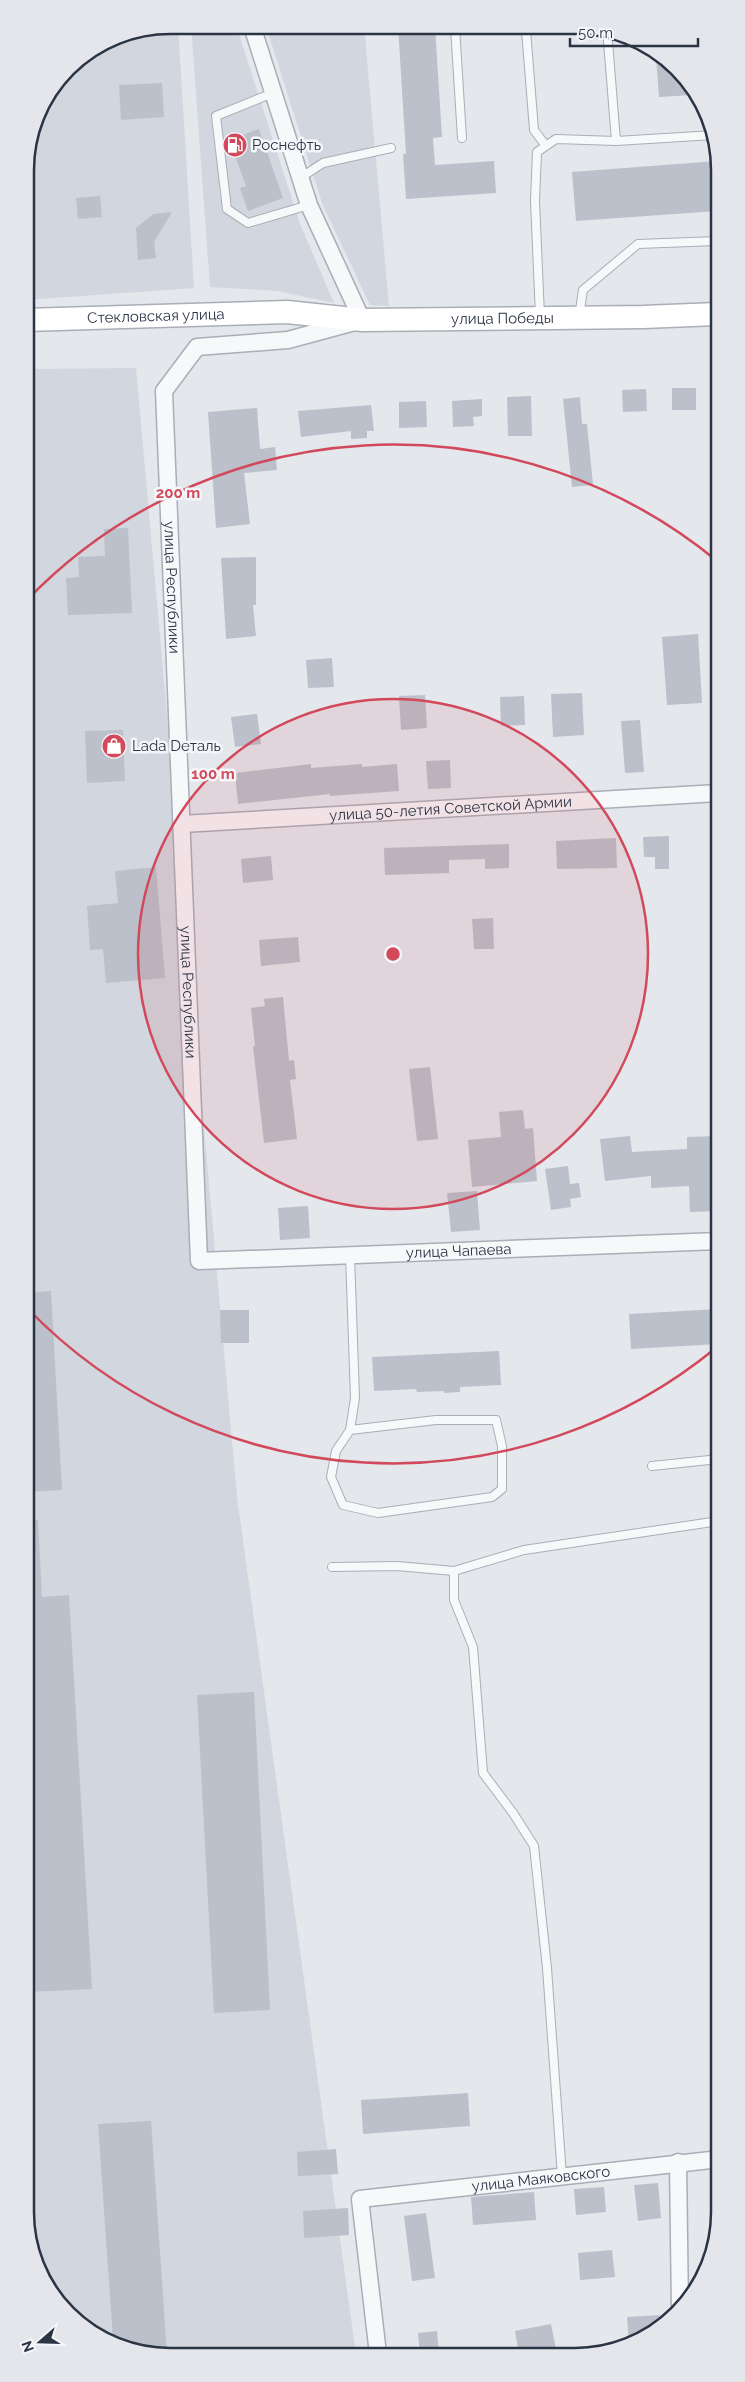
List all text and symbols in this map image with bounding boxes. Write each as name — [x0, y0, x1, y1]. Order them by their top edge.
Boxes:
scale bar — [570, 15, 698, 47]
text: 50 m — [578, 24, 613, 42]
fuel station icon: Роснефть — [222, 132, 248, 158]
place label: Роснефть — [252, 136, 321, 154]
street label: Стекловская улица — [87, 305, 225, 327]
street label: улица Победы — [451, 309, 554, 328]
text: 200 m — [156, 484, 200, 502]
street label: улица Республики — [160, 521, 184, 654]
shop icon: Lada Dеталь — [101, 733, 127, 759]
place label: Lada Dеталь — [132, 737, 221, 755]
text: 100 m — [191, 765, 235, 783]
street label: улица 50-летия Советской Армии — [329, 792, 572, 824]
street label: улица Республики — [177, 925, 200, 1059]
centre of rings — [384, 945, 402, 963]
street label: улица Чапаева — [405, 1240, 512, 1262]
street label: улица Маяковского — [471, 2162, 611, 2196]
north arrow — [15, 2317, 65, 2367]
text: N — [18, 2339, 37, 2354]

